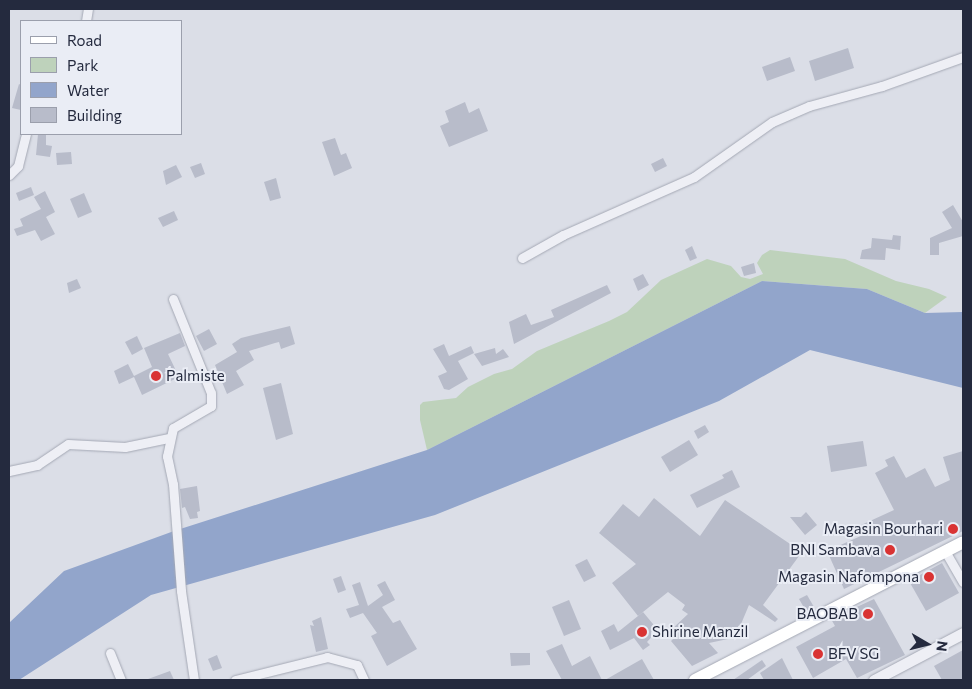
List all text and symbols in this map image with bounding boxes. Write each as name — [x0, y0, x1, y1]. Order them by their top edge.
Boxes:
legend — [20, 20, 182, 135]
text: Road — [67, 31, 102, 49]
text: Park — [67, 56, 98, 74]
text: Water — [67, 81, 109, 99]
text: Building — [67, 106, 122, 124]
place label: Palmiste — [166, 367, 225, 385]
marker: Palmiste — [150, 370, 162, 382]
place label: Magasin Bourhari — [824, 520, 943, 538]
marker: Magasin Bourhari — [947, 523, 959, 535]
place label: BNI Sambava — [790, 541, 880, 559]
marker: BNI Sambava — [884, 544, 896, 556]
place label: Magasin Nafompona — [778, 568, 919, 586]
marker: Magasin Nafompona — [923, 571, 935, 583]
place label: BAOBAB — [797, 605, 858, 623]
marker: BAOBAB — [862, 608, 874, 620]
north arrow — [902, 619, 952, 669]
place label: Shirine Manzil — [652, 623, 748, 641]
marker: Shirine Manzil — [636, 626, 648, 638]
text: N — [933, 640, 951, 653]
place label: BFV SG — [828, 645, 879, 663]
marker: BFV SG — [812, 648, 824, 660]

